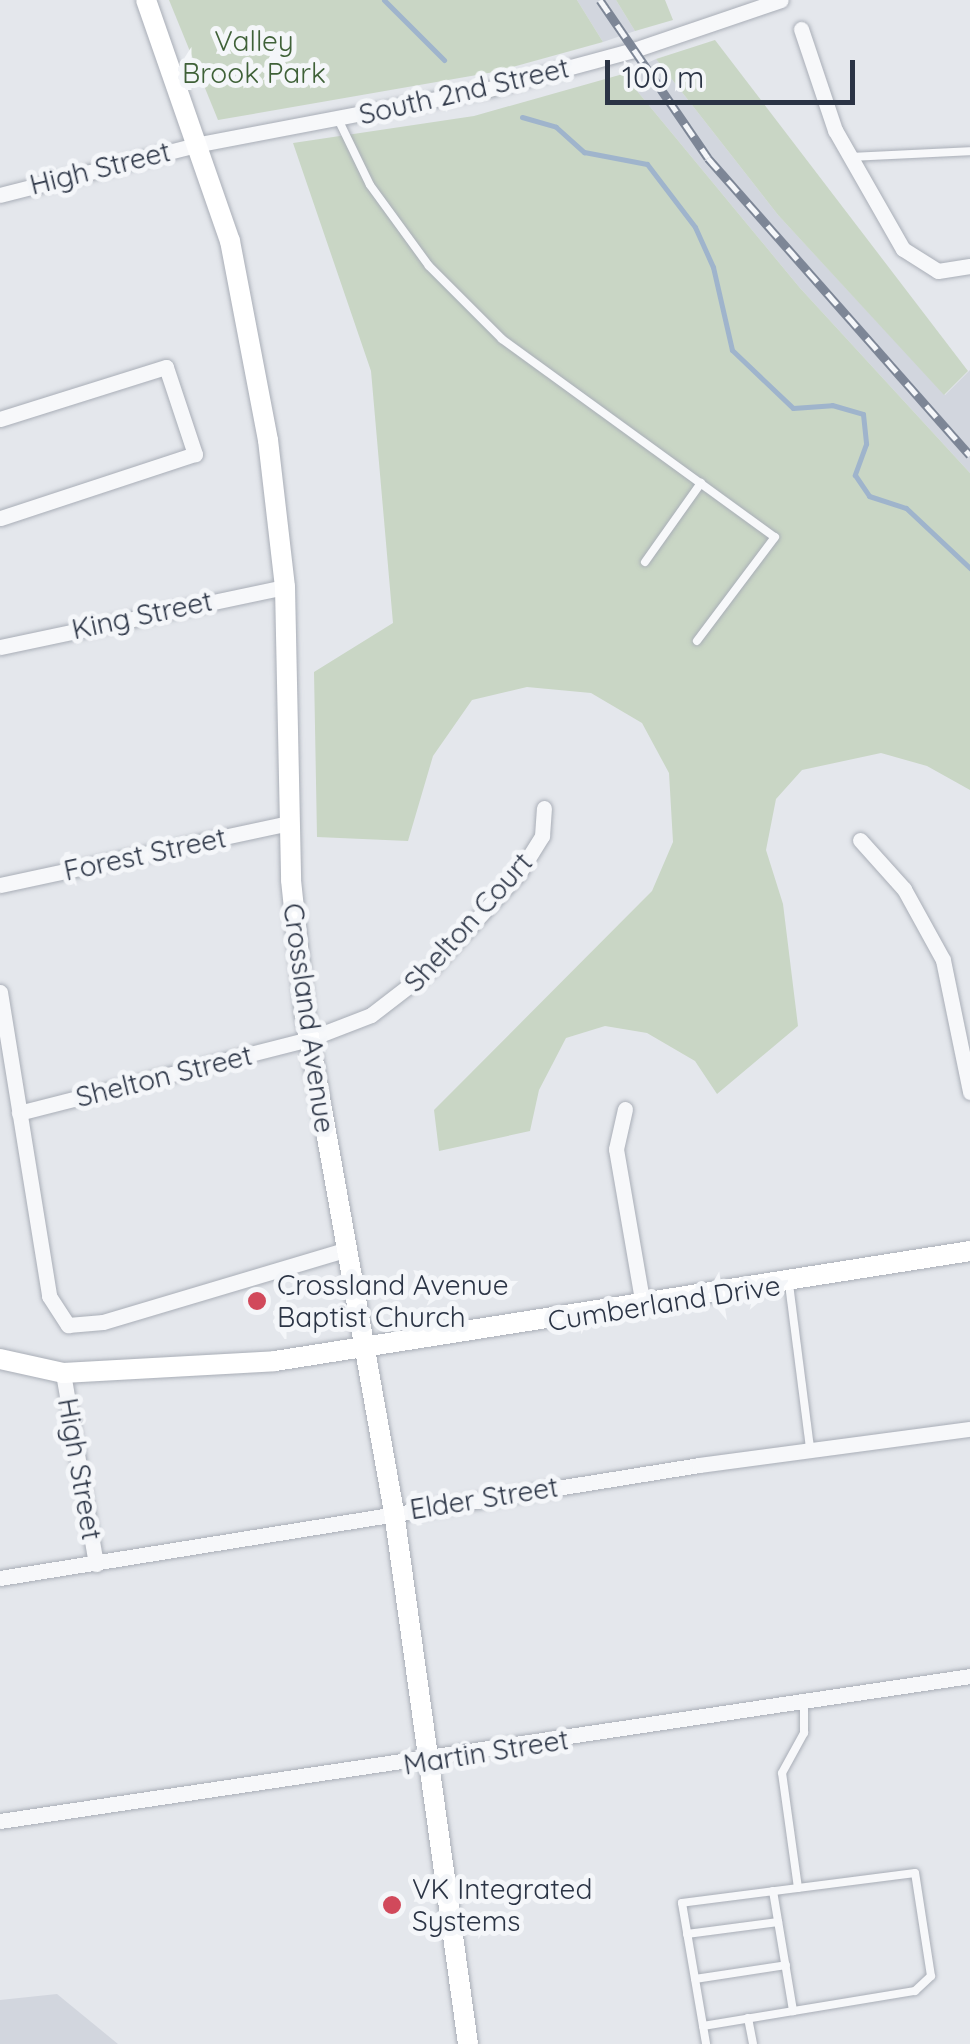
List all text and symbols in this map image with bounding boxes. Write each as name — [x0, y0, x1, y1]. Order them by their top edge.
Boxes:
park label: Valley Brook Park — [182, 24, 326, 90]
scale bar — [610, 40, 860, 102]
street label: South 2nd Street — [356, 51, 572, 131]
text: 100 m — [622, 58, 704, 96]
street label: High Street — [26, 134, 174, 202]
street label: King Street — [69, 584, 215, 646]
street label: Forest Street — [61, 820, 229, 888]
street label: Shelton Court — [397, 846, 539, 998]
street label: Crossland Avenue — [276, 901, 342, 1135]
street label: Shelton Street — [72, 1038, 256, 1114]
place label: Crossland Avenue Baptist Church — [277, 1268, 509, 1334]
street label: Cumberland Drive — [545, 1268, 783, 1338]
marker: Crossland Avenue Baptist Church — [246, 1290, 268, 1312]
street label: High Street — [51, 1395, 109, 1543]
street label: Elder Street — [407, 1470, 561, 1526]
street label: Martin Street — [401, 1722, 571, 1782]
place label: VK Integrated Systems — [412, 1872, 592, 1938]
marker: VK Integrated Systems — [381, 1894, 403, 1916]

